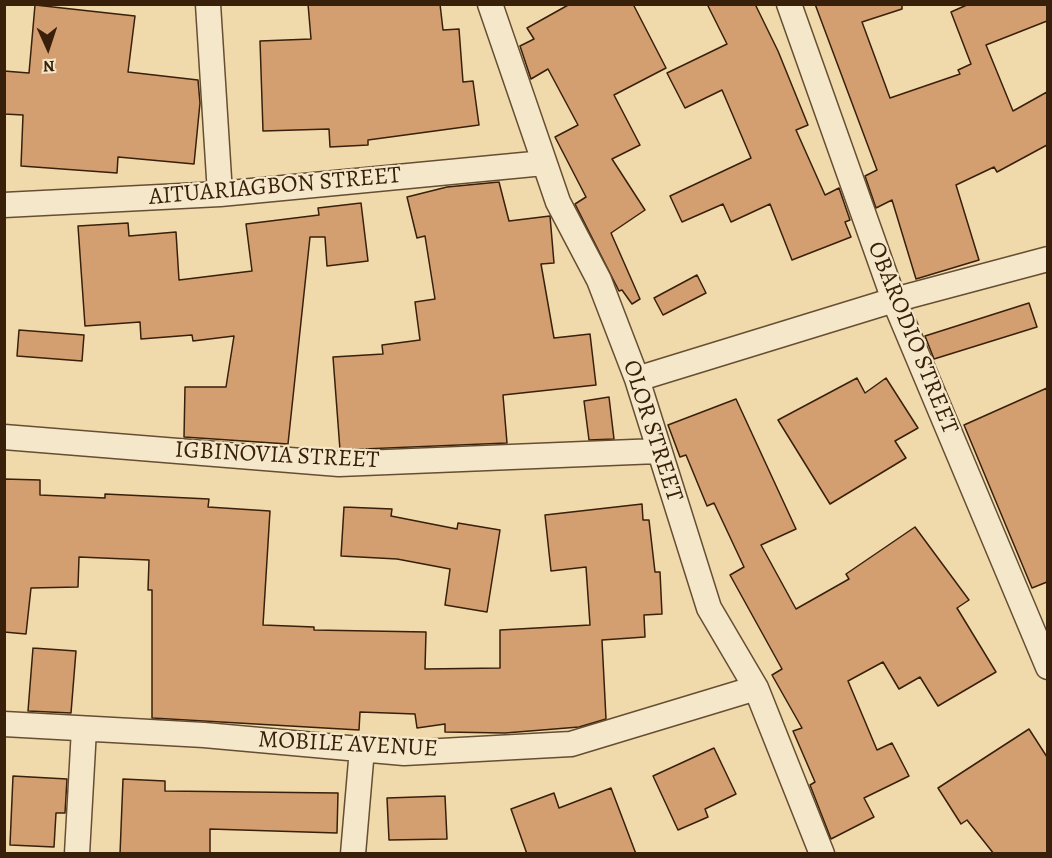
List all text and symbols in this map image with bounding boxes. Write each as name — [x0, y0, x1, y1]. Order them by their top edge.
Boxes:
north arrow — [18, 18, 78, 78]
text: N — [43, 55, 55, 77]
street label: AITUARIAGBON STREET — [148, 162, 402, 212]
street label: OBARODIO STREET — [860, 238, 964, 438]
street label: OLOR STREET — [616, 357, 688, 505]
street label: IGBINOVIA STREET — [174, 436, 380, 476]
street label: MOBILE AVENUE — [257, 726, 439, 764]

